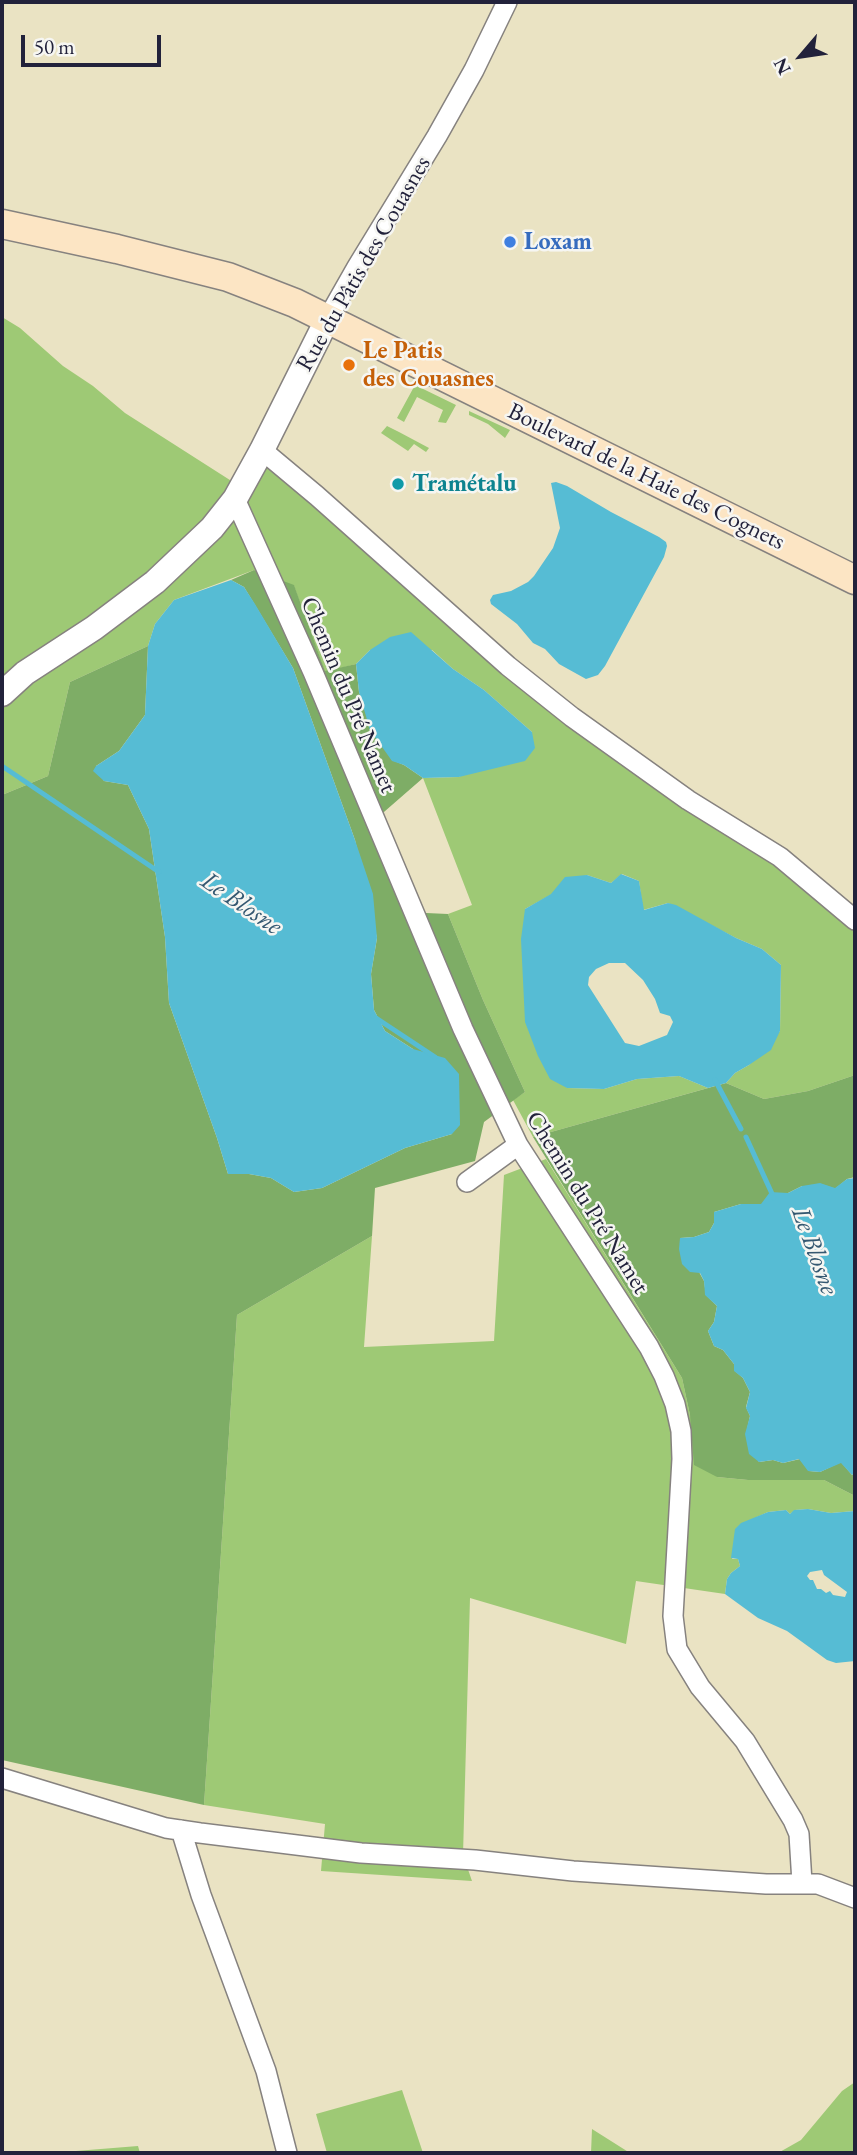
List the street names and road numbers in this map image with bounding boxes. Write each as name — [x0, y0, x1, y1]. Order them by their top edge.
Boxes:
street label: Rue du Pâtis des Couasnes — [291, 151, 437, 377]
street label: Boulevard de la Haie des Cognets — [503, 397, 789, 557]
street label: Chemin du Pré Namet — [294, 593, 402, 797]
street label: Chemin du Pré Namet — [519, 1106, 655, 1300]

